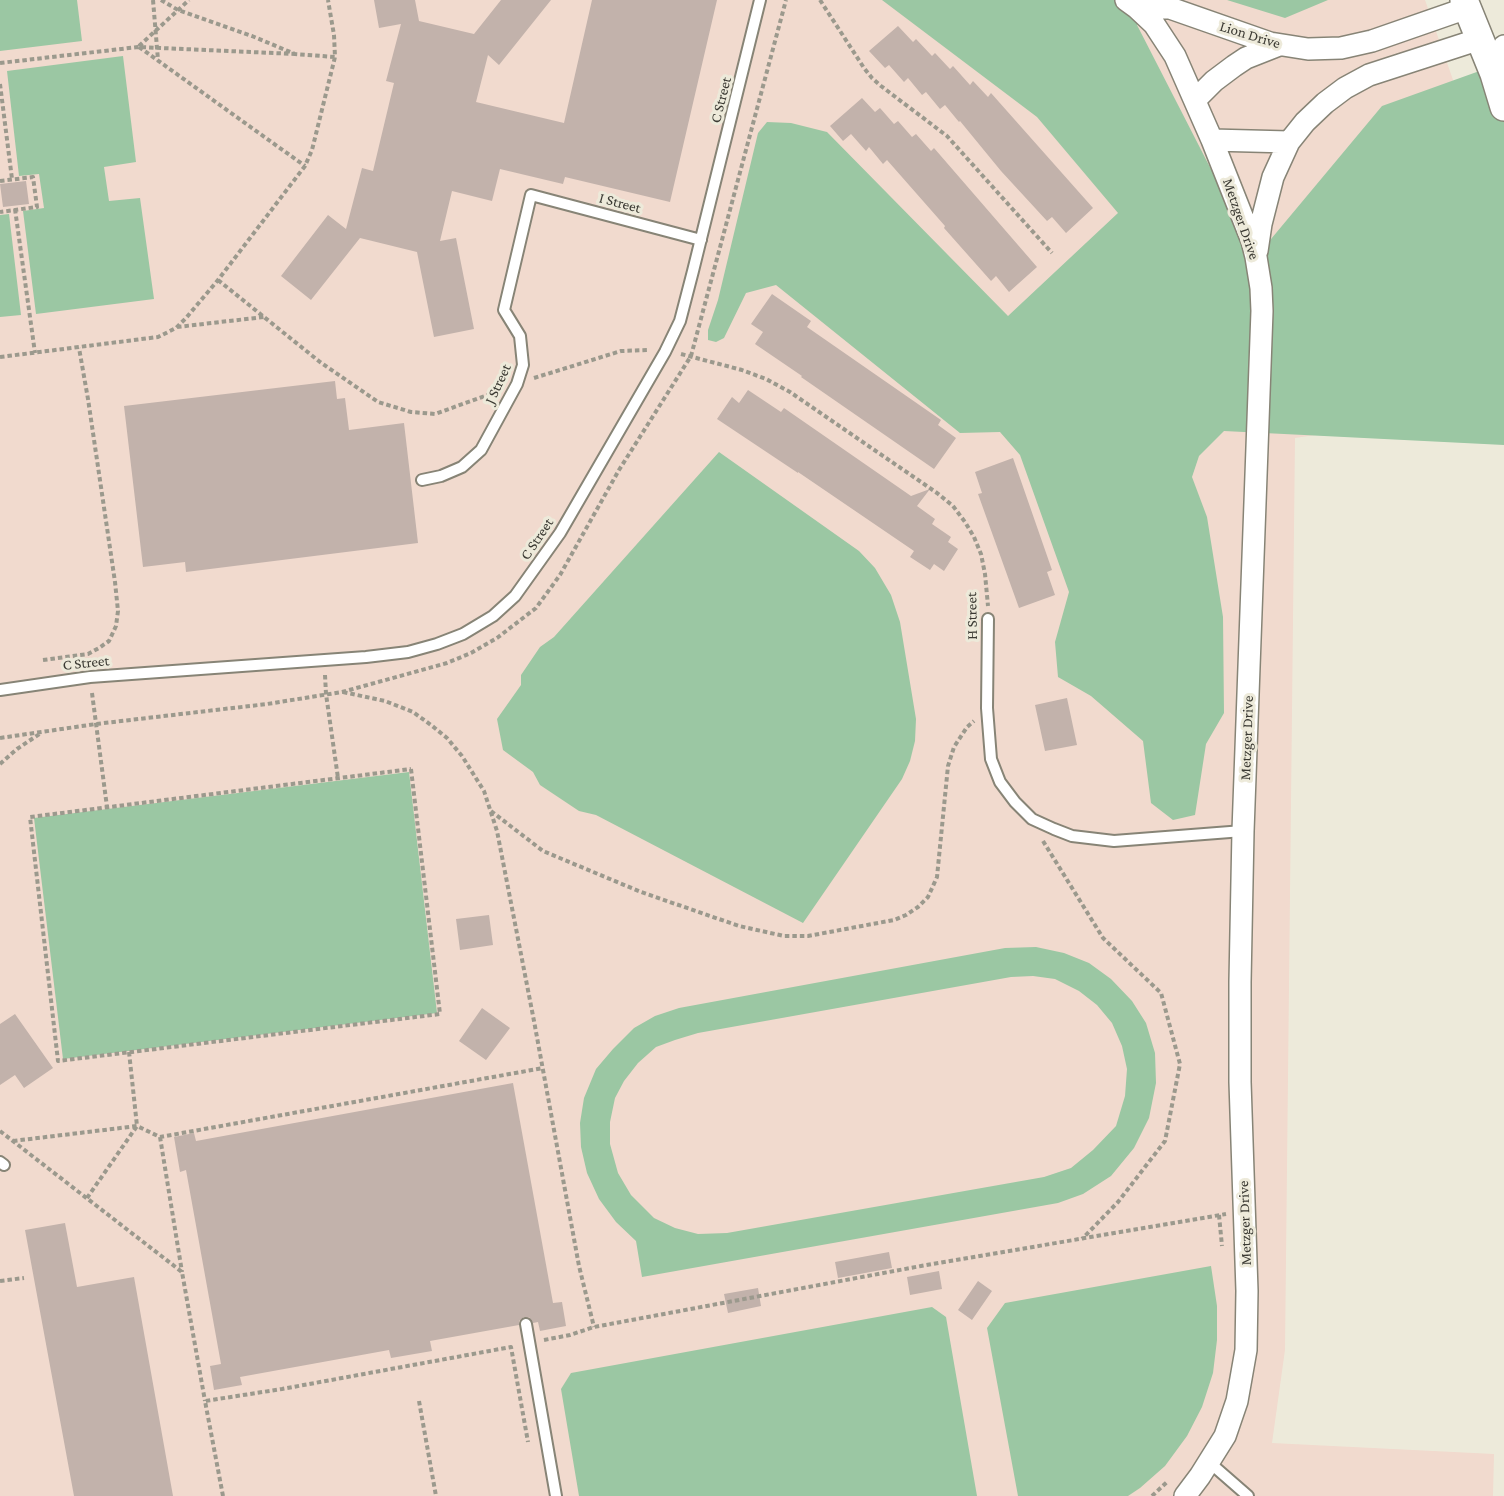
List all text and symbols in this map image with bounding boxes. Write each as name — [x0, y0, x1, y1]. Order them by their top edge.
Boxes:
street label: Lion Drive — [1218, 17, 1282, 53]
street label: C Street — [707, 75, 735, 125]
street label: Metzger Drive — [1219, 176, 1263, 262]
street label: I Street — [597, 189, 643, 217]
street label: J Street — [481, 361, 515, 407]
street label: C Street — [516, 515, 558, 563]
street label: H Street — [963, 592, 981, 640]
street label: C Street — [62, 652, 110, 674]
street label: Metzger Drive — [1237, 695, 1257, 781]
street label: Metzger Drive — [1235, 1180, 1255, 1266]

